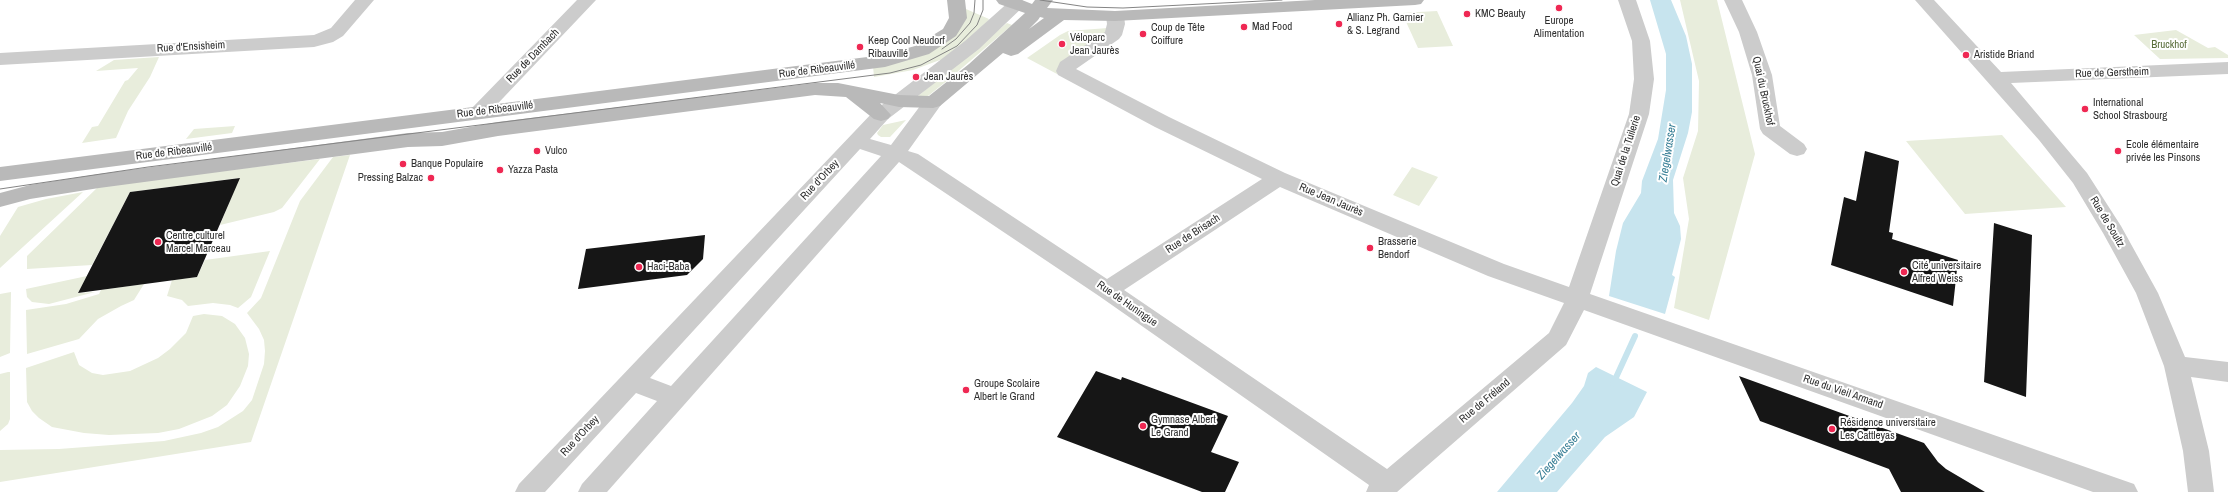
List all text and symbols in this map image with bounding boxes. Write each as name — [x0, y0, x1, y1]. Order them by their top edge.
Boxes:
marker: Europe Alimentation — [1554, 3, 1564, 13]
place label: KMC Beauty — [1475, 7, 1526, 21]
marker: KMC Beauty — [1462, 9, 1472, 19]
place label: Allianz Ph. Garnier & S. Legrand — [1347, 11, 1423, 37]
place label: Europe Alimentation — [1534, 14, 1584, 40]
marker: Allianz Ph. Garnier & S. Legrand — [1334, 19, 1344, 29]
place label: Mad Food — [1252, 20, 1292, 34]
place label: Coup de Tête Coiffure — [1151, 21, 1205, 47]
marker: Mad Food — [1239, 22, 1249, 32]
street label: Rue de Dambach — [504, 26, 562, 86]
marker: Coup de Tête Coiffure — [1138, 29, 1148, 39]
place label: Véloparc Jean Jaurès — [1070, 31, 1119, 57]
place label: Keep Cool Neudorf Ribauvillé — [868, 34, 945, 60]
park label: Bruckhof — [2151, 38, 2187, 52]
street label: Rue d'Ensisheim — [156, 39, 226, 55]
marker: Véloparc Jean Jaurès — [1057, 39, 1067, 49]
marker: Keep Cool Neudorf Ribauvillé — [855, 42, 865, 52]
place label: Aristide Briand — [1974, 48, 2034, 62]
marker: Aristide Briand — [1961, 50, 1971, 60]
street label: Quai du Bruckhof — [1749, 55, 1777, 127]
street label: Rue de Ribeauvillé — [778, 59, 856, 81]
street label: Rue de Gerstheim — [2075, 65, 2149, 81]
place label: Jean Jaurès — [924, 70, 973, 84]
marker: Jean Jaurès — [911, 72, 921, 82]
place label: International School Strasbourg — [2093, 96, 2167, 122]
street label: Rue de Ribeauvillé — [456, 99, 534, 121]
marker: International School Strasbourg — [2080, 104, 2090, 114]
street label: Quai de la Tuilerie — [1608, 114, 1644, 188]
water label: Ziegelwasser — [1656, 123, 1680, 183]
place label: Ecole élémentaire privée les Pinsons — [2126, 138, 2200, 164]
street label: Rue de Ribeauvillé — [135, 141, 213, 163]
place label: Vulco — [545, 144, 567, 158]
marker: Vulco — [532, 146, 542, 156]
marker: Ecole élémentaire privée les Pinsons — [2113, 146, 2123, 156]
place label: Banque Populaire — [411, 157, 483, 171]
street label: Rue d'Orbey — [798, 157, 842, 203]
marker: Banque Populaire — [398, 159, 408, 169]
place label: Yazza Pasta — [508, 163, 558, 177]
marker: Yazza Pasta — [495, 165, 505, 175]
place label: Pressing Balzac — [358, 171, 423, 185]
marker: Pressing Balzac — [426, 173, 436, 183]
street label: Rue Jean Jaurès — [1297, 181, 1365, 219]
street label: Rue de Soultz — [2087, 194, 2127, 250]
street label: Rue de Brisach — [1163, 212, 1223, 256]
place label: Centre culturel Marcel Marceau — [166, 229, 231, 255]
place label: Brasserie Bendorf — [1378, 235, 1417, 261]
marker: Centre culturel Marcel Marceau — [153, 237, 163, 247]
marker: Brasserie Bendorf — [1365, 243, 1375, 253]
place label: Cité universitaire Alfred Weiss — [1912, 259, 1981, 285]
place label: Haci-Baba — [647, 260, 690, 274]
marker: Haci-Baba — [634, 262, 644, 272]
marker: Cité universitaire Alfred Weiss — [1899, 267, 1909, 277]
street label: Rue de Huningue — [1094, 278, 1160, 330]
street label: Rue du Vieil Armand — [1801, 372, 1885, 412]
street label: Rue de Fréland — [1457, 376, 1513, 426]
place label: Groupe Scolaire Albert le Grand — [974, 377, 1040, 403]
marker: Groupe Scolaire Albert le Grand — [961, 385, 971, 395]
street label: Rue d'Orbey — [558, 413, 602, 459]
place label: Gymnase Albert Le Grand — [1151, 413, 1216, 439]
place label: Résidence universitaire Les Cattleyas — [1840, 416, 1936, 442]
marker: Gymnase Albert Le Grand — [1138, 421, 1148, 431]
marker: Résidence universitaire Les Cattleyas — [1827, 424, 1837, 434]
water label: Ziegelwasser — [1534, 429, 1584, 483]

